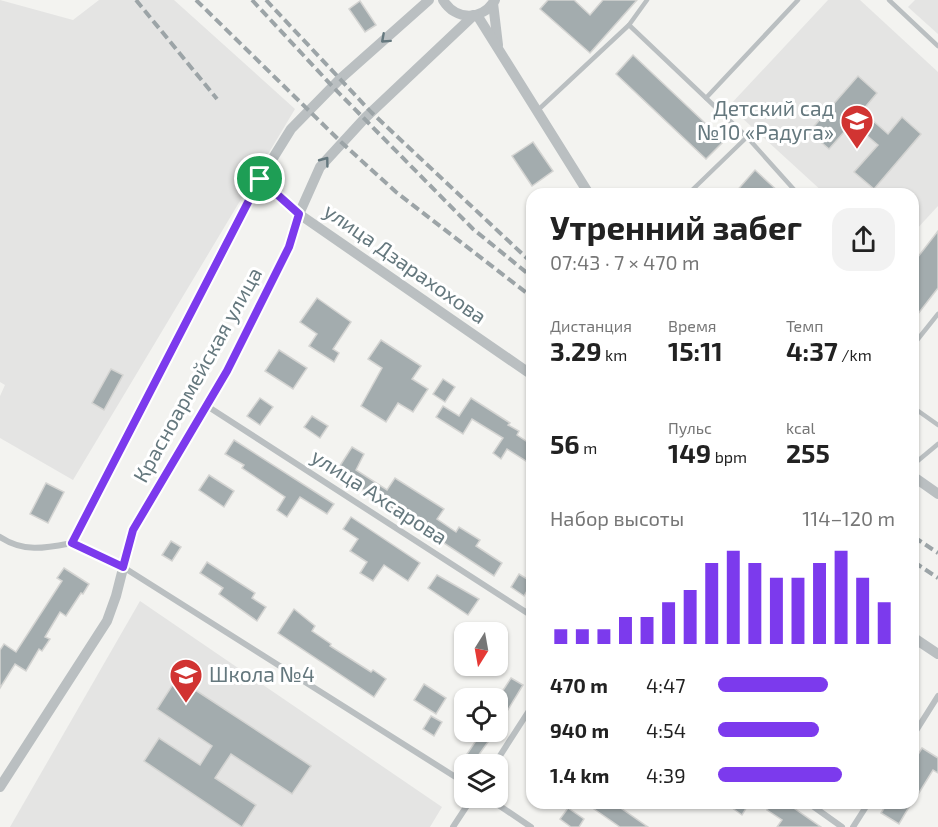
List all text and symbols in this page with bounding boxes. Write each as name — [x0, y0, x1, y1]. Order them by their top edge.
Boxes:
one-way arrow — [381, 32, 392, 43]
place label: Детский сад №10 «Радуга» — [697, 95, 834, 145]
school or university icon: Детский сад №10 «Радуга» — [839, 103, 875, 150]
pin — [234, 153, 285, 204]
one-way arrow — [317, 157, 328, 168]
icon: arrive — [243, 162, 276, 195]
street label: улица Дзарахохова — [319, 197, 492, 329]
text: Утренний забег — [550, 207, 802, 247]
button: share — [832, 208, 895, 271]
text: 07:43 · 7 × 470 m — [550, 250, 700, 274]
street label: Красноармейская улица — [127, 262, 267, 487]
text: Дистанция — [550, 316, 632, 335]
text: Время — [668, 316, 717, 335]
text: Темп — [786, 316, 823, 335]
text: 3.29 — [550, 335, 602, 366]
text: 15:11 — [668, 335, 723, 366]
text: 4:37 — [786, 335, 838, 366]
text: km — [602, 345, 627, 364]
text: /km — [838, 345, 872, 364]
text: Пульс — [668, 418, 712, 437]
text: kcal — [786, 418, 815, 437]
text: 56 — [550, 428, 580, 459]
text: 149 — [668, 437, 711, 468]
text: 255 — [786, 437, 830, 468]
text: m — [580, 438, 597, 457]
street label: улица Ахсарова — [307, 443, 452, 550]
text: bpm — [711, 447, 747, 466]
text: Набор высоты — [550, 506, 684, 530]
text: 114–120 m — [802, 506, 895, 530]
north arrow — [454, 622, 508, 676]
map controls — [454, 622, 508, 808]
school or university icon: Школа №4 — [168, 657, 204, 704]
place label: Школа №4 — [209, 661, 315, 686]
text: 470 m — [550, 673, 608, 697]
text: 4:47 — [646, 673, 686, 697]
button: locate — [454, 688, 508, 742]
text: 940 m — [550, 718, 609, 742]
text: 4:54 — [646, 718, 686, 742]
button: layers — [454, 754, 508, 808]
text: 1.4 km — [550, 763, 609, 787]
text: 4:39 — [646, 763, 686, 787]

